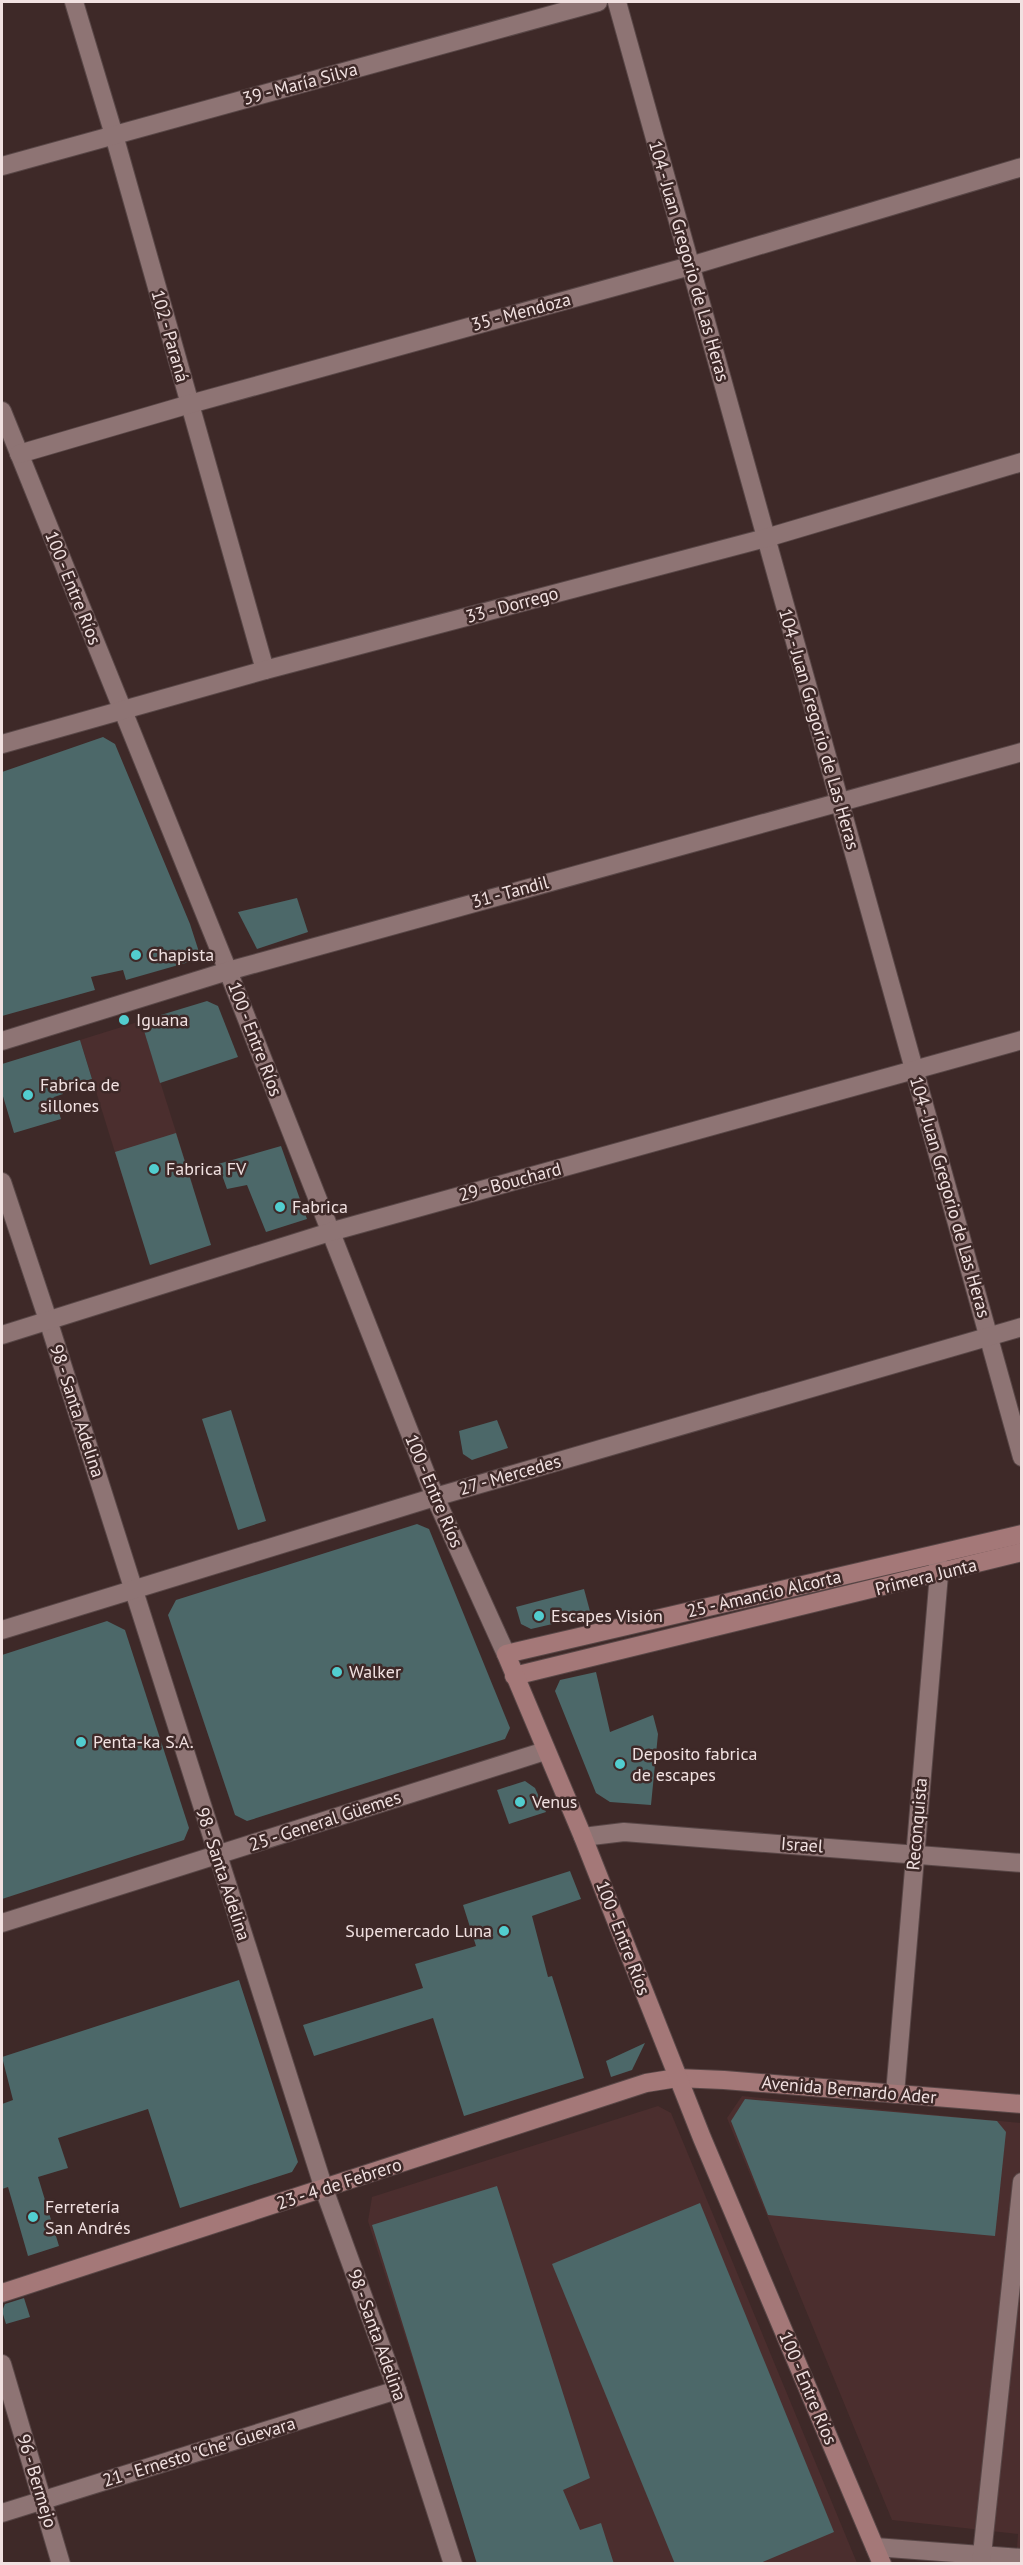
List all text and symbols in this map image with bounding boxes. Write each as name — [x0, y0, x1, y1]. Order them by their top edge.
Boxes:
street label: 39 - María Silva — [240, 57, 360, 110]
street label: 104 - Juan Gregorio de Las Heras — [644, 138, 735, 384]
street label: 102 - Paraná — [146, 287, 195, 385]
street label: 35 - Mendoza — [469, 287, 573, 336]
street label: 100 - Entre Ríos — [40, 527, 107, 648]
street label: 33 - Dorrego — [463, 581, 561, 628]
street label: 104 - Juan Gregorio de Las Heras — [774, 606, 865, 852]
street label: 31 - Tandil — [469, 870, 552, 913]
place label: Chapista — [148, 943, 214, 966]
marker: Chapista — [129, 948, 143, 962]
street label: 100 - Entre Ríos — [223, 978, 288, 1099]
place label: Iguana — [136, 1008, 188, 1031]
marker: Iguana — [117, 1013, 131, 1027]
place label: Fabrica de sillones — [40, 1073, 120, 1117]
street label: 104 - Juan Gregorio de Las Heras — [905, 1074, 996, 1320]
marker: Fabrica de sillones — [21, 1088, 35, 1102]
place label: Fabrica FV — [166, 1157, 247, 1180]
street label: 29 - Bouchard — [456, 1157, 564, 1206]
marker: Fabrica FV — [147, 1162, 161, 1176]
place label: Fabrica — [292, 1195, 348, 1218]
marker: Fabrica — [273, 1200, 287, 1214]
street label: 98 - Santa Adelina — [45, 1341, 110, 1480]
street label: 100 - Entre Ríos — [400, 1431, 469, 1551]
street label: 27 - Mercedes — [456, 1449, 563, 1500]
street label: Primera Junta — [873, 1553, 979, 1600]
street label: 25 - Amancio Alcorta — [684, 1565, 843, 1622]
place label: Escapes Visión — [551, 1604, 663, 1627]
marker: Escapes Visión — [532, 1609, 546, 1623]
place label: Walker — [349, 1660, 401, 1683]
marker: Walker — [330, 1665, 344, 1679]
place label: Penta-ka S.A. — [93, 1730, 194, 1753]
marker: Penta-ka S.A. — [74, 1735, 88, 1749]
place label: Deposito fabrica de escapes — [632, 1742, 757, 1786]
marker: Deposito fabrica de escapes — [613, 1757, 627, 1771]
street label: Reconquista — [901, 1777, 932, 1871]
street label: 25 - General Güemes — [246, 1785, 404, 1856]
place label: Venus — [531, 1790, 577, 1813]
marker: Venus — [513, 1795, 527, 1809]
street label: 98 - Santa Adelina — [191, 1804, 256, 1943]
street label: Israel — [780, 1832, 825, 1857]
street label: 100 - Entre Ríos — [591, 1877, 656, 1998]
place label: Supemercado Luna — [345, 1919, 492, 1942]
marker: Supemercado Luna — [497, 1924, 511, 1938]
street label: Avenida Bernardo Ader — [761, 2070, 937, 2109]
street label: 23 - 4 de Febrero — [273, 2152, 404, 2215]
place label: Ferretería San Andrés — [45, 2195, 130, 2239]
marker: Ferretería San Andrés — [26, 2210, 40, 2224]
street label: 98 - Santa Adelina — [343, 2266, 412, 2404]
street label: 100 - Entre Ríos — [774, 2328, 843, 2448]
street label: 21 - Ernesto "Che" Guevara — [100, 2411, 298, 2492]
street label: 96 - Bermejo — [12, 2431, 63, 2531]

